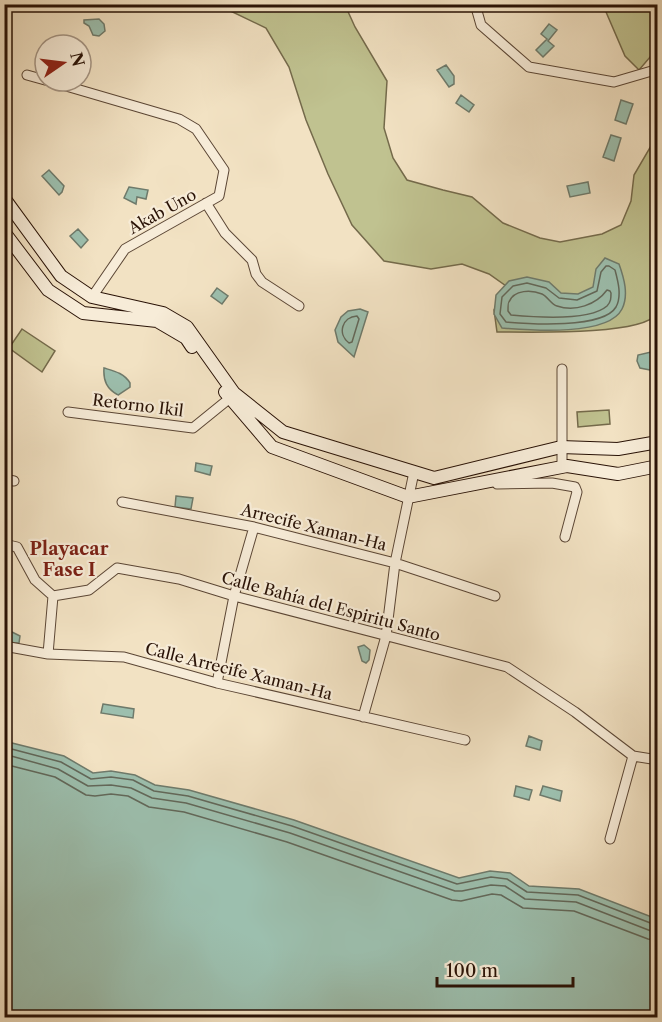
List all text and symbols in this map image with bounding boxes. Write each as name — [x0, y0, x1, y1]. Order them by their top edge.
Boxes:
north arrow — [33, 33, 93, 93]
text: N — [66, 50, 89, 69]
street label: Akab Uno — [124, 184, 200, 238]
street label: Retorno Ikil — [91, 389, 185, 421]
street label: Arrecife Xaman-Ha — [238, 499, 389, 555]
district label: Playacar Fase I — [29, 538, 109, 581]
street label: Calle Bahía del Espiritu Santo — [219, 567, 443, 645]
street label: Calle Arrecife Xaman-Ha — [143, 638, 335, 704]
scale bar — [437, 950, 574, 988]
text: 100 m — [446, 960, 498, 982]

